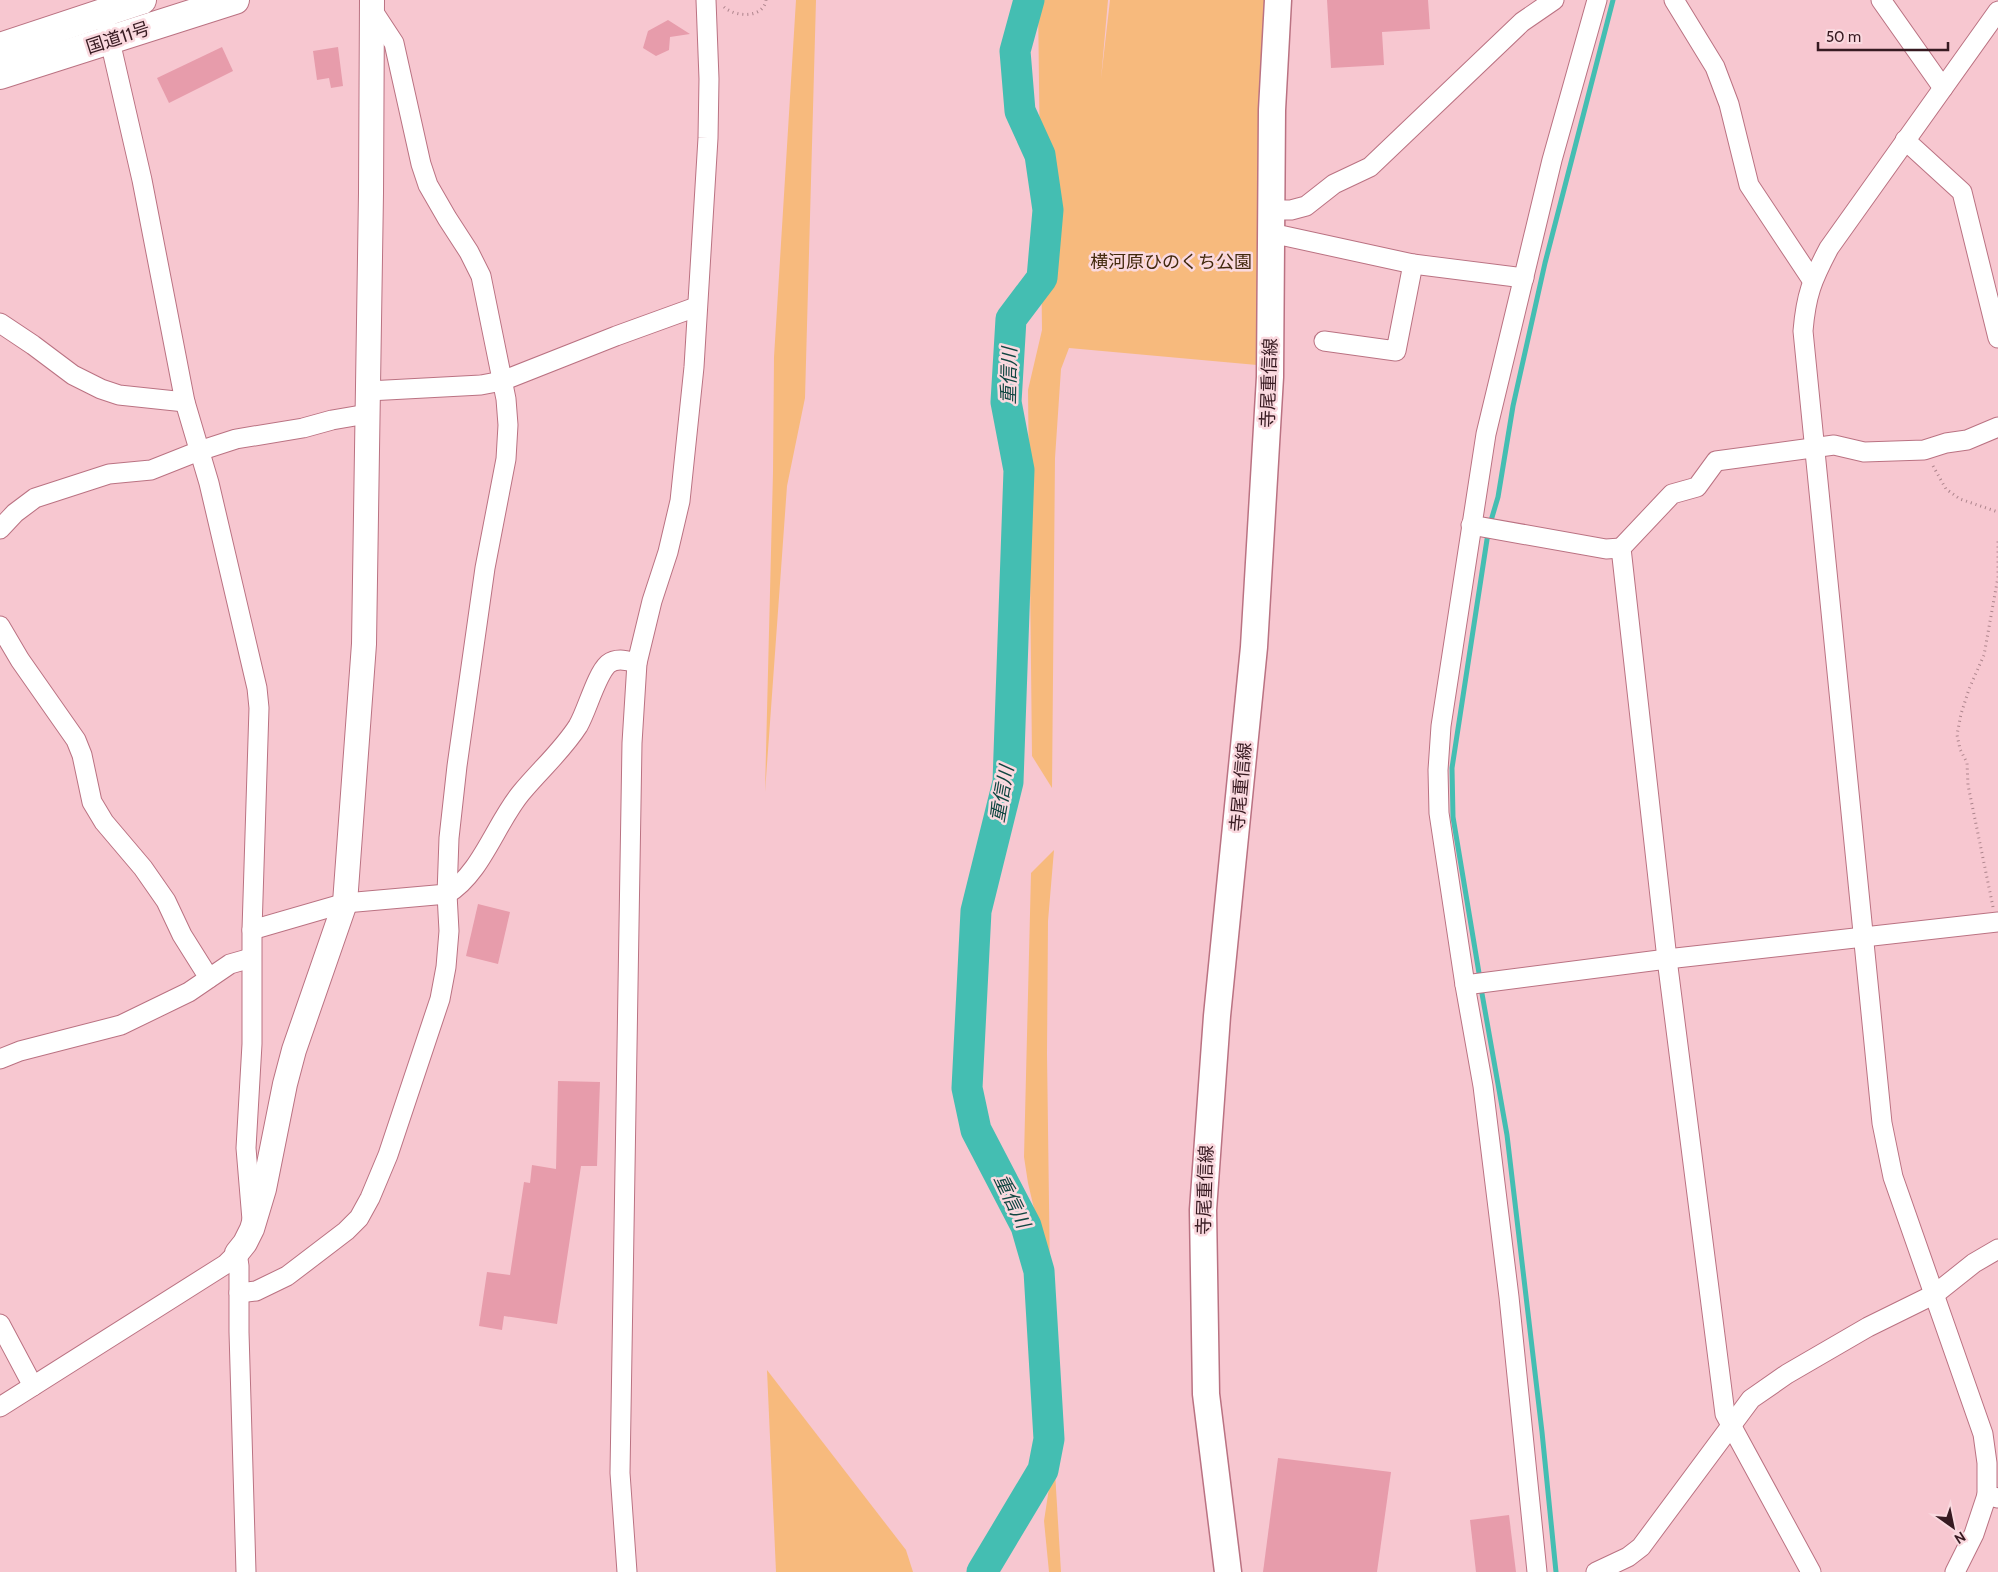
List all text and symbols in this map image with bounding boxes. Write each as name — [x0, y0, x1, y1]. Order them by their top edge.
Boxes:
street label: 国道11号 — [83, 17, 153, 59]
scale bar — [1818, 20, 1948, 52]
text: 50 m — [1826, 28, 1861, 46]
park label: 横河原ひのくち公園 — [1090, 251, 1252, 273]
street label: 寺尾重信線 — [1256, 338, 1282, 428]
water label: 重信川 — [997, 345, 1021, 405]
street label: 寺尾重信線 — [1226, 741, 1256, 833]
water label: 重信川 — [986, 762, 1019, 824]
street label: 寺尾重信線 — [1192, 1145, 1218, 1235]
water label: 重信川 — [989, 1170, 1036, 1233]
north arrow — [1928, 1502, 1978, 1552]
text: N — [1951, 1528, 1969, 1548]

